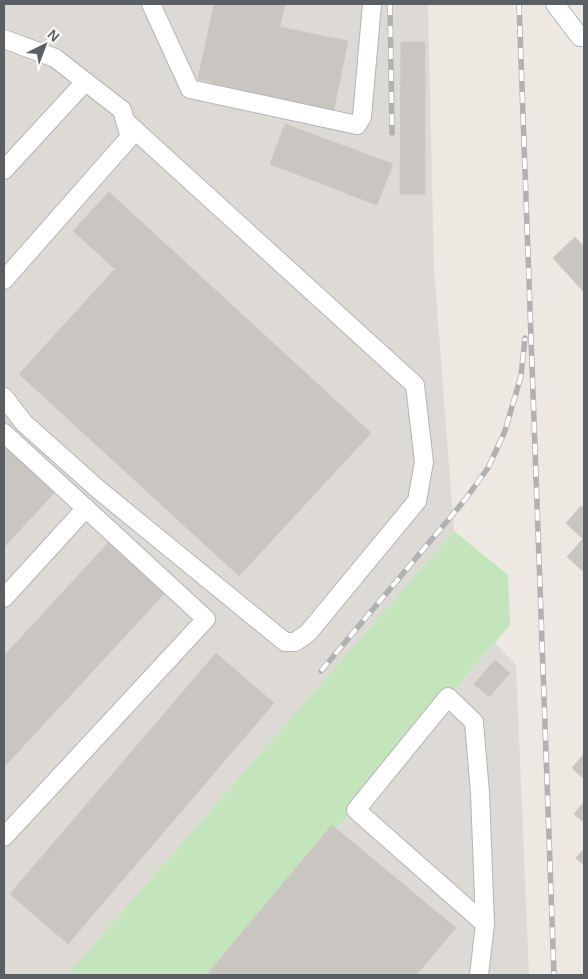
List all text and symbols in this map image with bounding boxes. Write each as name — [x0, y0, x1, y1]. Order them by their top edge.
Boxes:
north arrow — [20, 20, 70, 70]
text: N — [45, 26, 63, 45]

